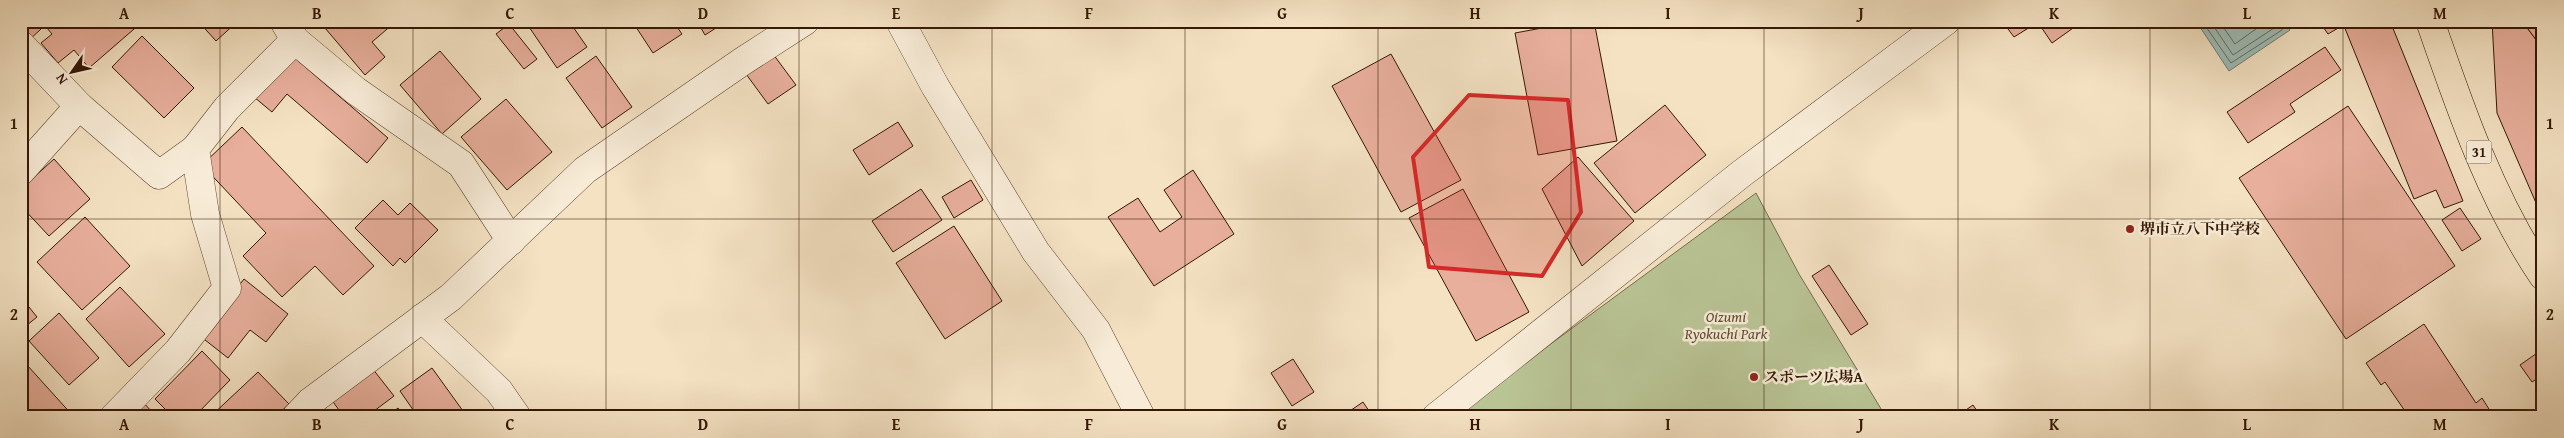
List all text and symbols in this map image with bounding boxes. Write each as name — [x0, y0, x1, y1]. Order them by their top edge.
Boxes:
text: A — [119, 1, 130, 25]
text: B — [312, 1, 322, 25]
text: C — [505, 1, 515, 25]
text: D — [698, 1, 708, 25]
text: E — [892, 1, 901, 25]
text: F — [1085, 1, 1093, 25]
text: G — [1277, 1, 1287, 25]
text: H — [1469, 1, 1481, 25]
text: I — [1665, 1, 1671, 25]
text: J — [1855, 1, 1864, 25]
text: K — [2049, 1, 2060, 25]
text: L — [2243, 1, 2252, 25]
text: M — [2433, 1, 2447, 25]
north arrow — [48, 48, 98, 98]
text: N — [50, 69, 72, 89]
text: 1 — [10, 111, 18, 135]
text: 1 — [2546, 111, 2554, 135]
road number: 31 — [2466, 140, 2492, 163]
place label: 堺市立八下中学校 — [2140, 218, 2260, 239]
marker: 堺市立八下中学校 — [2124, 223, 2136, 235]
text: 2 — [10, 302, 18, 326]
text: 2 — [2546, 302, 2554, 326]
park label: Oizumi Ryokuchi Park — [1684, 306, 1767, 344]
place label: スポーツ広場A — [1764, 366, 1863, 387]
marker: スポーツ広場A — [1748, 371, 1760, 383]
text: A — [119, 412, 130, 436]
text: B — [312, 412, 322, 436]
text: C — [505, 412, 515, 436]
text: D — [698, 412, 708, 436]
text: E — [892, 412, 901, 436]
text: F — [1085, 412, 1093, 436]
text: G — [1277, 412, 1287, 436]
text: H — [1469, 412, 1481, 436]
text: I — [1665, 412, 1671, 436]
text: J — [1855, 412, 1864, 436]
text: K — [2049, 412, 2060, 436]
text: L — [2243, 412, 2252, 436]
text: M — [2433, 412, 2447, 436]

